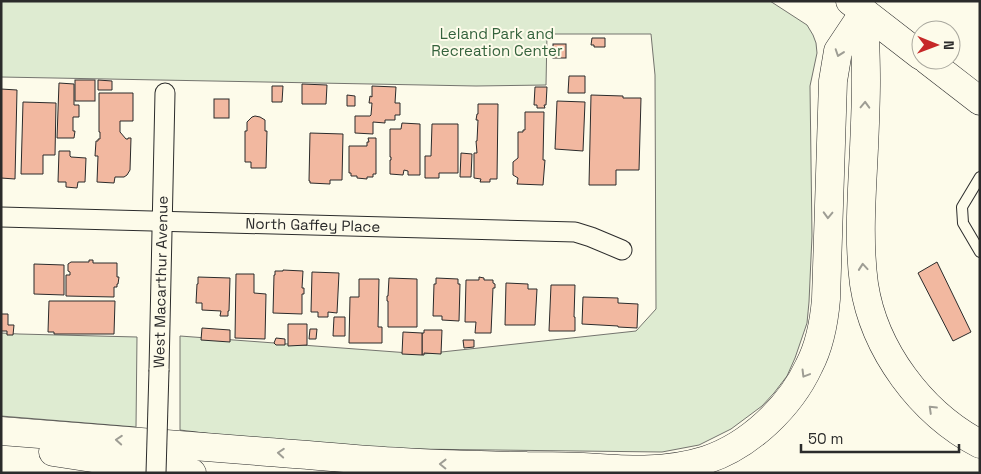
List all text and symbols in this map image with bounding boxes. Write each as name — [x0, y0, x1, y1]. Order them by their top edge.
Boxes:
north arrow — [911, 20, 961, 70]
park label: Leland Park and Recreation Center — [431, 24, 563, 60]
text: N — [940, 40, 958, 50]
one-way arrow — [835, 48, 845, 57]
one-way arrow — [860, 100, 871, 108]
street label: West Macarthur Avenue — [149, 195, 172, 368]
one-way arrow — [823, 212, 833, 219]
street label: North Gaffey Place — [245, 213, 381, 236]
one-way arrow — [857, 263, 868, 271]
one-way arrow — [801, 368, 811, 377]
one-way arrow — [929, 406, 938, 415]
scale bar — [801, 422, 958, 454]
text: 50 m — [808, 429, 843, 448]
one-way arrow — [114, 435, 122, 446]
one-way arrow — [276, 448, 284, 459]
one-way arrow — [438, 458, 446, 469]

